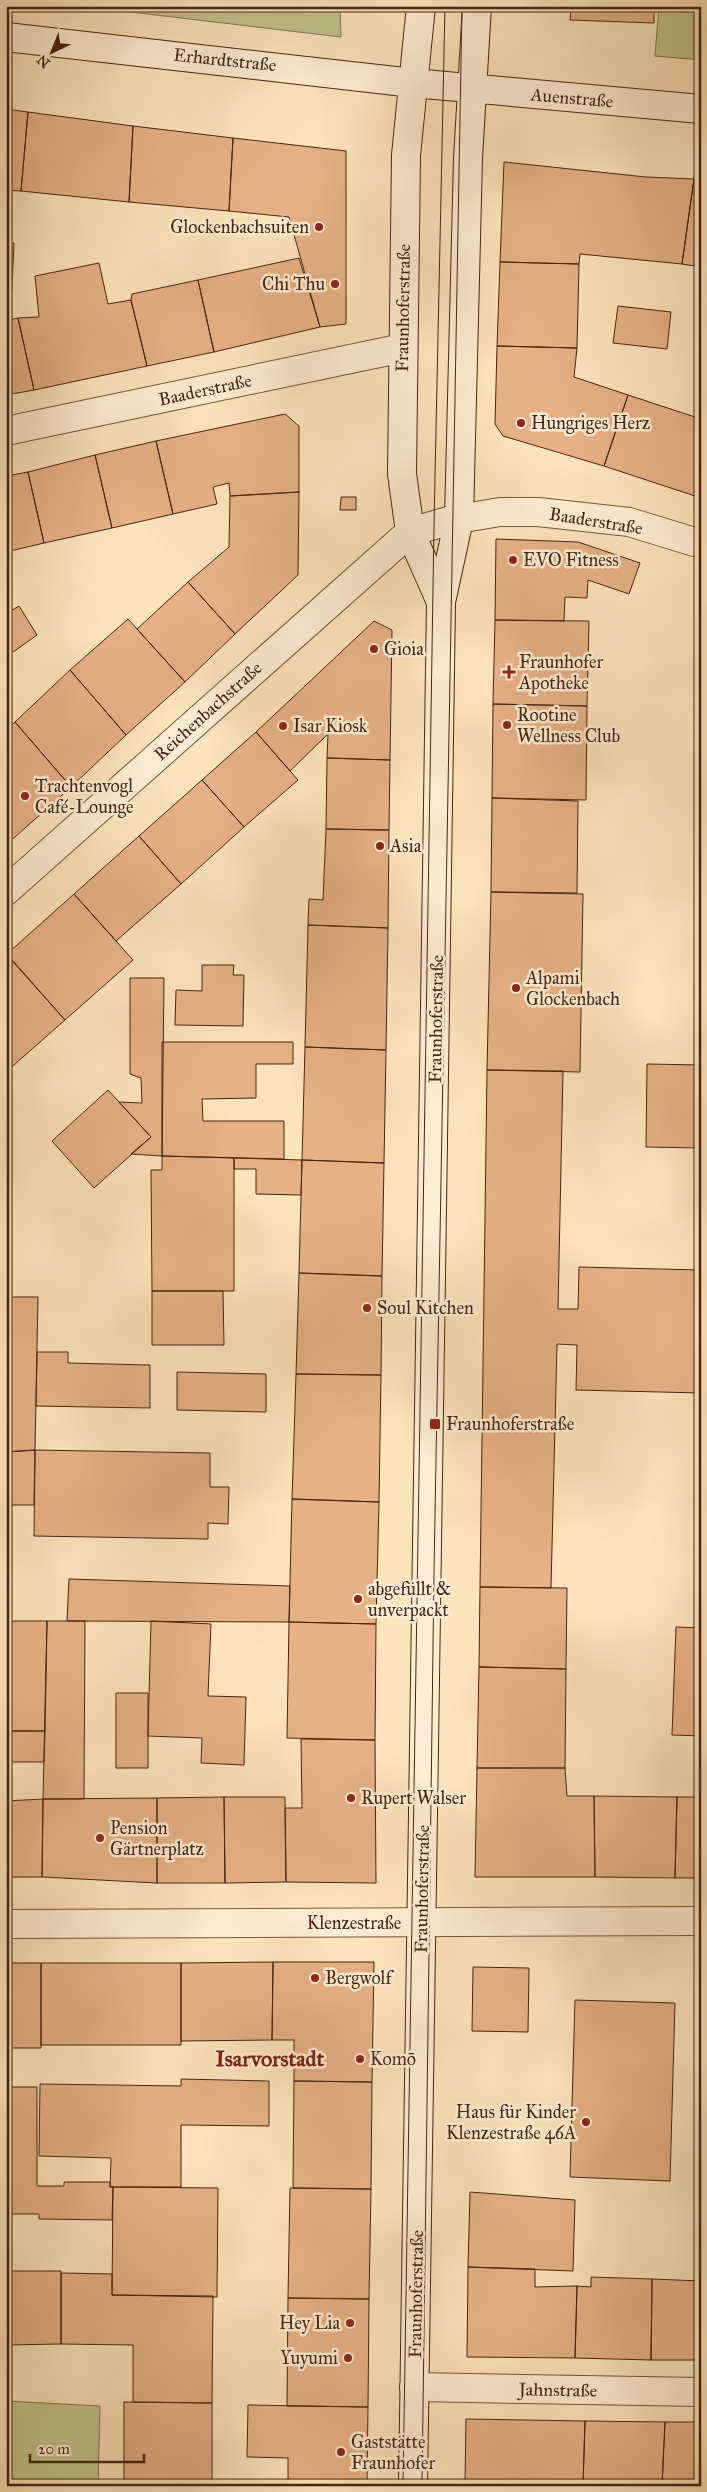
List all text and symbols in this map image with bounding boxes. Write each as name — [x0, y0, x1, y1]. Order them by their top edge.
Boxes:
north arrow — [28, 28, 78, 78]
street label: Erhardtstraße — [173, 44, 277, 76]
text: N — [33, 51, 54, 71]
street label: Auenstraße — [529, 83, 614, 113]
place label: Glockenbachsuiten — [170, 216, 309, 238]
marker: Glockenbachsuiten — [313, 221, 325, 233]
street label: Fraunhoferstraße — [391, 244, 415, 372]
place label: Chi Thu — [262, 273, 325, 295]
marker: Chi Thu — [329, 278, 341, 290]
street label: Baaderstraße — [156, 369, 254, 411]
place label: Hungriges Herz — [531, 412, 650, 435]
marker: Hungriges Herz — [515, 417, 527, 429]
street label: Baaderstraße — [548, 503, 644, 539]
place label: EVO Fitness — [523, 549, 619, 571]
marker: EVO Fitness — [507, 554, 519, 566]
place label: Gioia — [384, 638, 424, 660]
marker: Gioia — [368, 643, 380, 655]
place label: Fraunhofer Apotheke — [518, 651, 604, 694]
street label: Reichenbachstraße — [149, 657, 267, 765]
marker: Fraunhofer Apotheke — [503, 666, 515, 678]
place label: Rootine Wellness Club — [517, 704, 620, 747]
place label: Isar Kiosk — [293, 715, 368, 737]
marker: Rootine Wellness Club — [501, 719, 513, 731]
marker: Isar Kiosk — [277, 720, 289, 732]
place label: Trachtenvogl Café-Lounge — [35, 775, 133, 819]
marker: Trachtenvogl Café-Lounge — [19, 790, 31, 802]
place label: Asia — [389, 835, 422, 857]
marker: Asia — [374, 840, 386, 852]
street label: Fraunhoferstraße — [424, 955, 448, 1083]
place label: Alpami Glockenbach — [525, 967, 620, 1010]
marker: Alpami Glockenbach — [510, 982, 522, 994]
place label: Soul Kitchen — [377, 1297, 474, 1319]
marker: Soul Kitchen — [361, 1302, 373, 1314]
place label: Fraunhoferstraße — [446, 1413, 574, 1435]
marker: Fraunhoferstraße — [428, 1417, 442, 1431]
place label: abgefüllt & unverpackt — [368, 1578, 451, 1621]
marker: abgefüllt & unverpackt — [352, 1593, 364, 1605]
place label: Rupert Walser — [361, 1787, 466, 1809]
marker: Rupert Walser — [345, 1792, 357, 1804]
place label: Pension Gärtnerplatz — [110, 1817, 204, 1860]
street label: Fraunhoferstraße — [410, 1825, 434, 1953]
marker: Pension Gärtnerplatz — [94, 1832, 106, 1844]
street label: Klenzestraße — [307, 1912, 401, 1934]
place label: Bergwolf — [325, 1967, 394, 1990]
marker: Bergwolf — [309, 1972, 321, 1984]
district label: Isarvorstadt — [216, 2045, 325, 2072]
place label: Komō — [370, 2048, 416, 2070]
marker: Komō — [354, 2053, 366, 2065]
place label: Haus für Kinder Klenzestraße 46A — [446, 2101, 576, 2144]
marker: Haus für Kinder Klenzestraße 46A — [580, 2116, 592, 2128]
street label: Fraunhoferstraße — [404, 2230, 428, 2358]
place label: Hey Lia — [279, 2312, 340, 2334]
marker: Hey Lia — [344, 2317, 356, 2329]
place label: Yuyumi — [280, 2347, 338, 2369]
marker: Yuyumi — [342, 2352, 354, 2364]
street label: Jahnstraße — [517, 2378, 597, 2403]
place label: Gaststätte Fraunhofer — [351, 2431, 436, 2474]
scale bar — [30, 2432, 144, 2464]
text: 20 m — [38, 2440, 70, 2458]
marker: Gaststätte Fraunhofer — [335, 2446, 347, 2458]

